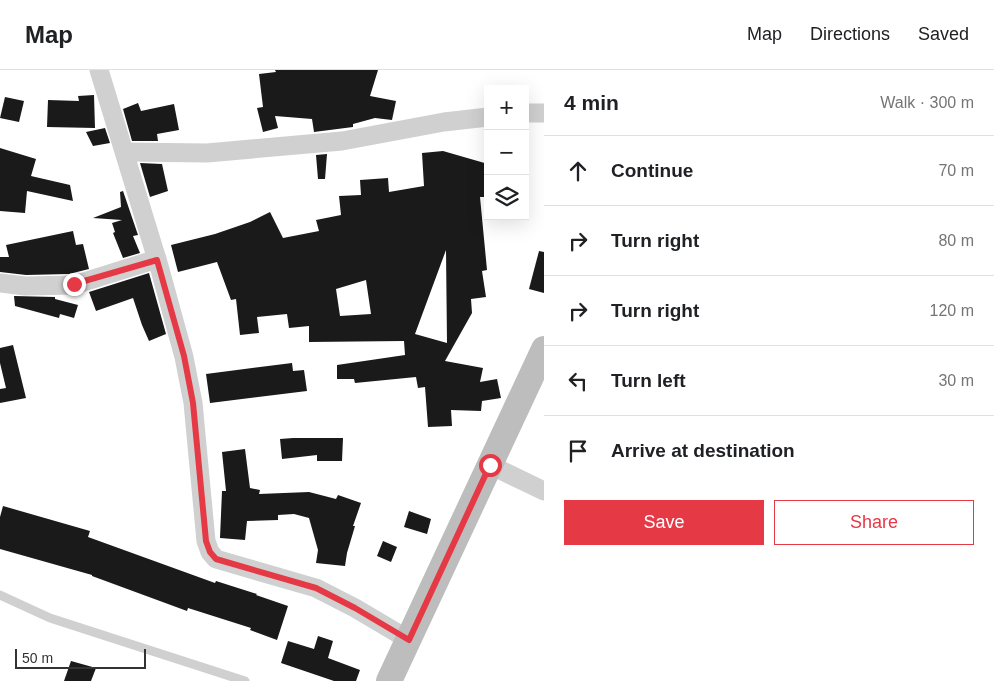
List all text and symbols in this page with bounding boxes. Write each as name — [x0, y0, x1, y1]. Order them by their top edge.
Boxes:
text: Map — [25, 21, 73, 48]
text: Map — [747, 24, 782, 44]
text: Directions — [810, 24, 890, 44]
text: Saved — [918, 24, 969, 44]
map controls — [484, 85, 529, 220]
button: + — [484, 85, 529, 130]
text: 4 min — [564, 91, 619, 114]
text: Walk · 300 m — [880, 94, 974, 111]
button: − — [484, 130, 529, 175]
icon: ahead — [564, 157, 592, 185]
text: Continue — [611, 160, 693, 181]
text: 70 m — [938, 162, 974, 179]
button: layers — [484, 175, 529, 220]
icon: right — [564, 227, 592, 255]
text: Turn right — [611, 230, 699, 251]
text: 80 m — [938, 232, 974, 249]
route end — [63, 273, 86, 296]
icon: right — [564, 297, 592, 325]
text: Turn right — [611, 300, 699, 321]
text: 120 m — [930, 302, 974, 319]
icon: left — [564, 367, 592, 395]
text: Turn left — [611, 370, 686, 391]
text: 30 m — [938, 372, 974, 389]
icon: arrive — [564, 437, 592, 465]
text: Arrive at destination — [611, 440, 795, 461]
route start — [479, 454, 502, 477]
button: Save — [564, 500, 764, 545]
button: Share — [774, 500, 974, 545]
scale bar — [15, 646, 146, 669]
text: 50 m — [22, 650, 53, 666]

